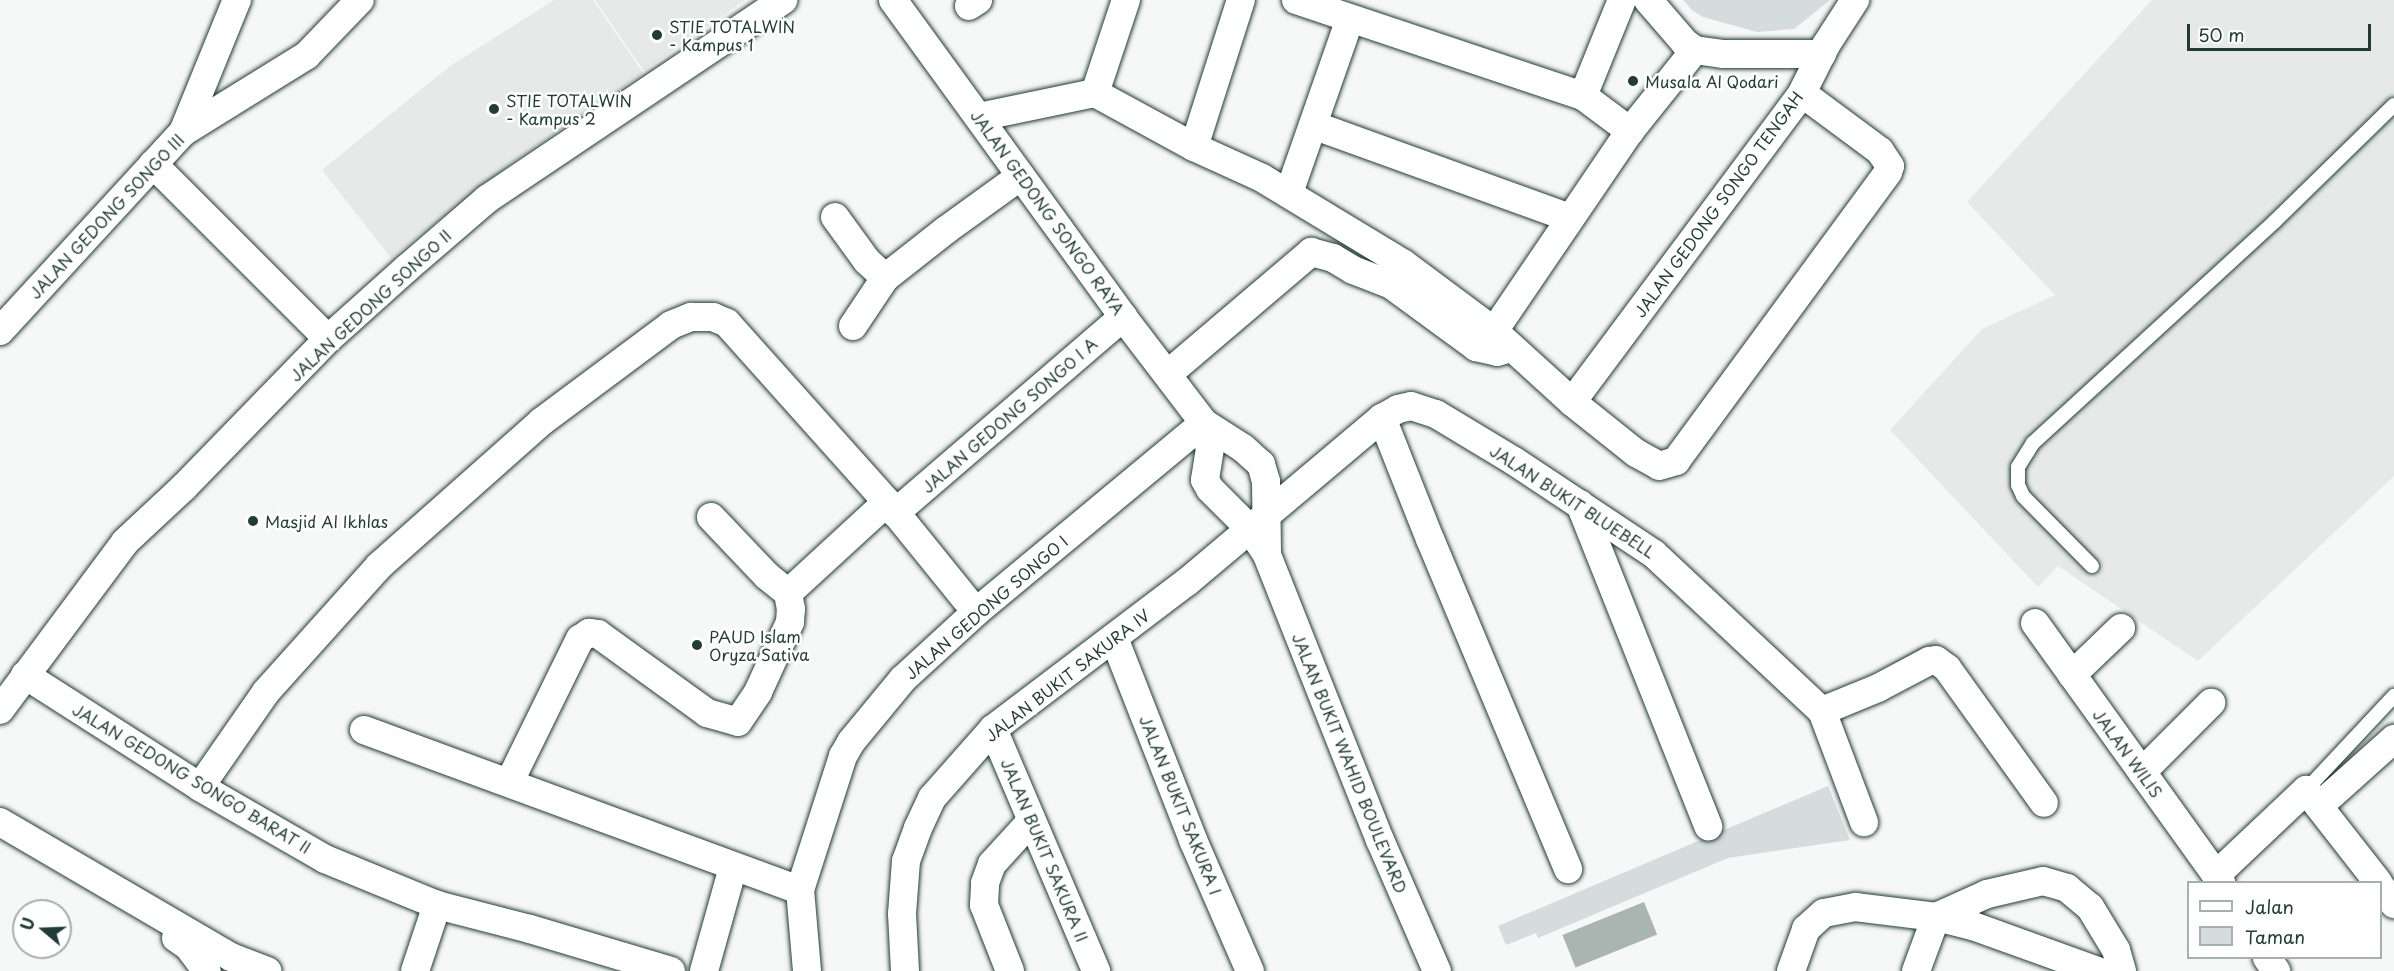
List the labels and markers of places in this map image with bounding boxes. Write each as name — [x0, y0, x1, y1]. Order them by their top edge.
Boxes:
place label: STIE TOTALWIN - Kampus 1 — [669, 16, 796, 54]
marker: STIE TOTALWIN - Kampus 1 — [650, 28, 664, 42]
place label: Musala Al Qodari — [1645, 71, 1781, 91]
marker: Musala Al Qodari — [1626, 74, 1640, 88]
place label: STIE TOTALWIN - Kampus 2 — [506, 90, 633, 128]
marker: STIE TOTALWIN - Kampus 2 — [487, 102, 501, 116]
place label: Masjid Al Ikhlas — [265, 511, 388, 531]
marker: Masjid Al Ikhlas — [246, 514, 260, 528]
place label: PAUD Islam Oryza Sativa — [709, 626, 810, 664]
marker: PAUD Islam Oryza Sativa — [690, 638, 704, 652]

